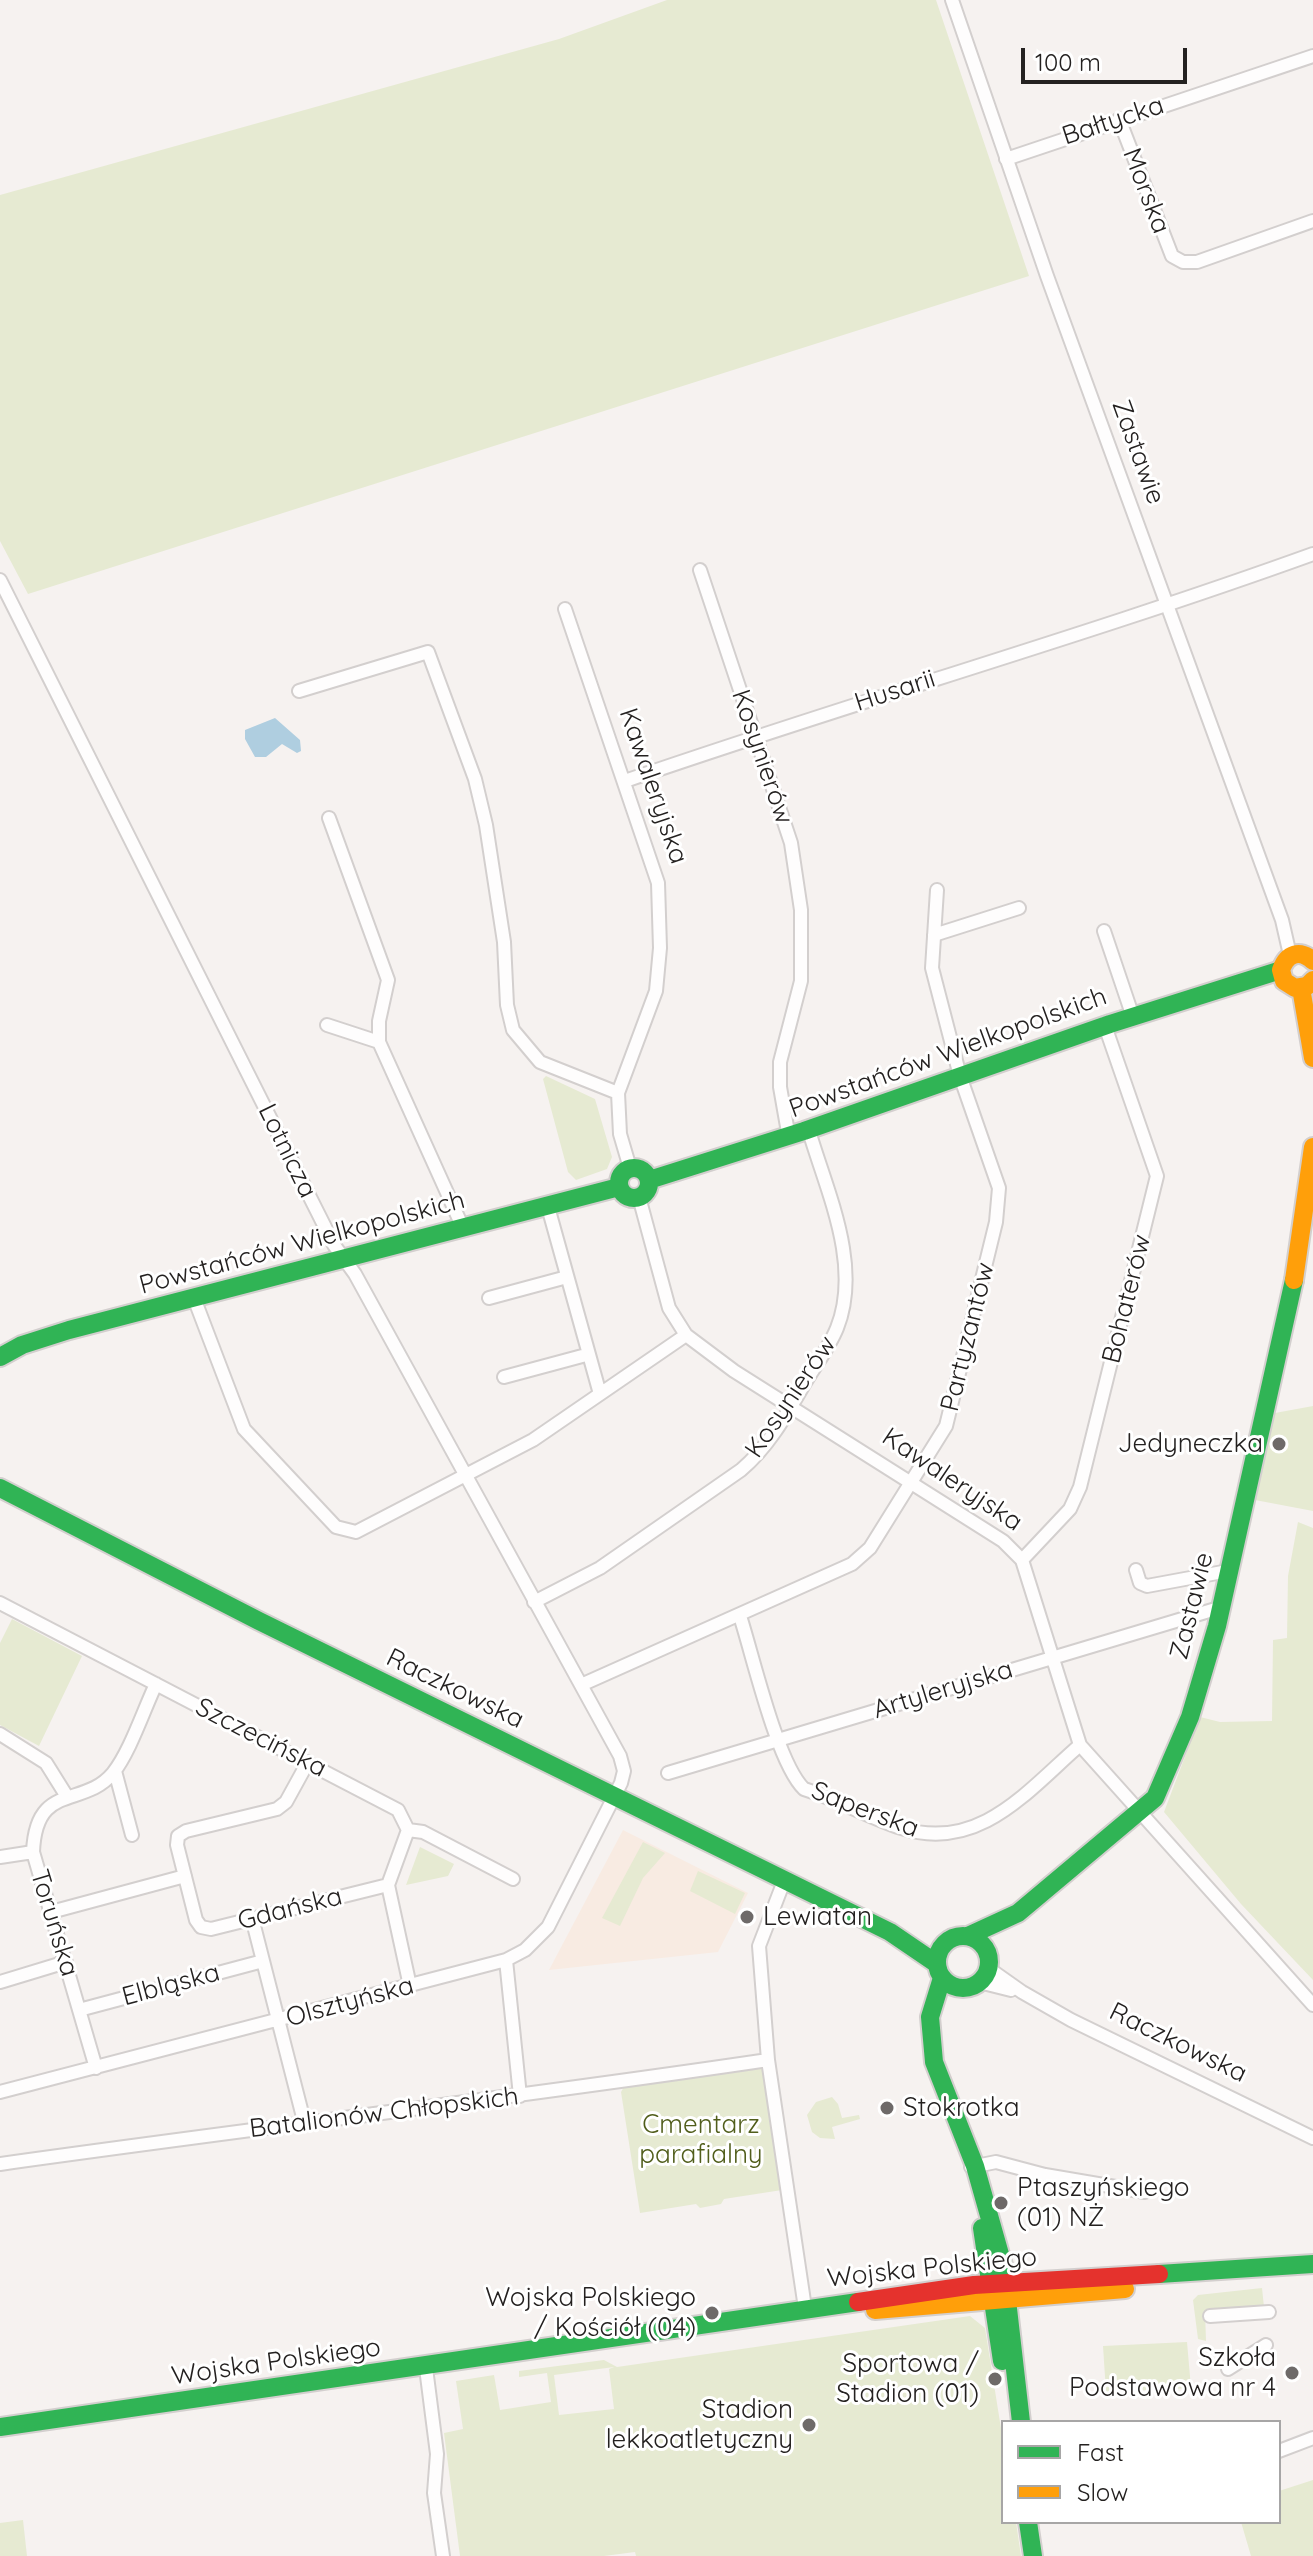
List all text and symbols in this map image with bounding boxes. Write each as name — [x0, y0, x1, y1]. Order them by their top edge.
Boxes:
scale bar — [1025, 32, 1191, 82]
text: 100 m — [1035, 47, 1101, 77]
street label: Bałtycka — [1058, 90, 1168, 152]
street label: Morska — [1115, 144, 1177, 238]
street label: Zastawie — [1105, 395, 1171, 509]
street label: Husarii — [851, 663, 939, 719]
street label: Kosynierów — [724, 686, 800, 828]
street label: Kawaleryjska — [612, 704, 694, 868]
street label: Powstańców Wielkopolskich — [785, 981, 1111, 1125]
street label: Lotnicza — [251, 1099, 323, 1203]
street label: Powstańców Wielkopolskich — [136, 1184, 468, 1302]
street label: Bohaterów — [1096, 1231, 1158, 1367]
street label: Partyzantów — [934, 1259, 1002, 1415]
street label: Kosynierów — [739, 1330, 843, 1464]
street label: Kawaleryjska — [876, 1422, 1028, 1538]
place label: Jedyneczka — [1118, 1428, 1263, 1460]
marker: Jedyneczka — [1270, 1435, 1288, 1453]
street label: Zastawie — [1164, 1549, 1220, 1663]
street label: Raczkowska — [381, 1642, 529, 1736]
street label: Artyleryjska — [869, 1654, 1017, 1726]
street label: Szczecińska — [190, 1692, 332, 1784]
street label: Saperska — [807, 1775, 923, 1845]
street label: Toruńska — [23, 1866, 85, 1980]
street label: Gdańska — [235, 1881, 345, 1937]
place label: Lewiatan — [763, 1901, 872, 1933]
marker: Lewiatan — [738, 1908, 756, 1926]
street label: Elbląska — [119, 1957, 223, 2013]
street label: Olsztyńska — [283, 1970, 417, 2034]
street label: Raczkowska — [1104, 1996, 1252, 2090]
street label: Batalionów Chłopskich — [248, 2081, 520, 2145]
place label: Stokrotka — [903, 2092, 1019, 2124]
marker: Stokrotka — [878, 2099, 896, 2117]
park label: Cmentarz parafialny — [639, 2109, 763, 2170]
place label: Ptaszyńskiego (01) NŻ — [1017, 2172, 1190, 2234]
marker: Ptaszyńskiego (01) NŻ — [992, 2194, 1010, 2212]
street label: Wojska Polskiego — [826, 2241, 1038, 2295]
place label: Wojska Polskiego / Kościół (04) — [485, 2282, 696, 2344]
marker: Wojska Polskiego / Kościół (04) — [703, 2304, 721, 2322]
street label: Wojska Polskiego — [169, 2332, 383, 2392]
place label: Szkoła Podstawowa nr 4 — [1069, 2342, 1276, 2404]
place label: Sportowa / Stadion (01) — [836, 2348, 979, 2410]
marker: Szkoła Podstawowa nr 4 — [1283, 2364, 1301, 2382]
marker: Sportowa / Stadion (01) — [986, 2370, 1004, 2388]
place label: Stadion lekkoatletyczny — [606, 2394, 793, 2456]
marker: Stadion lekkoatletyczny — [800, 2416, 818, 2434]
legend — [1001, 2420, 1281, 2524]
text: Fast — [1077, 2437, 1124, 2467]
text: Slow — [1077, 2477, 1128, 2507]

